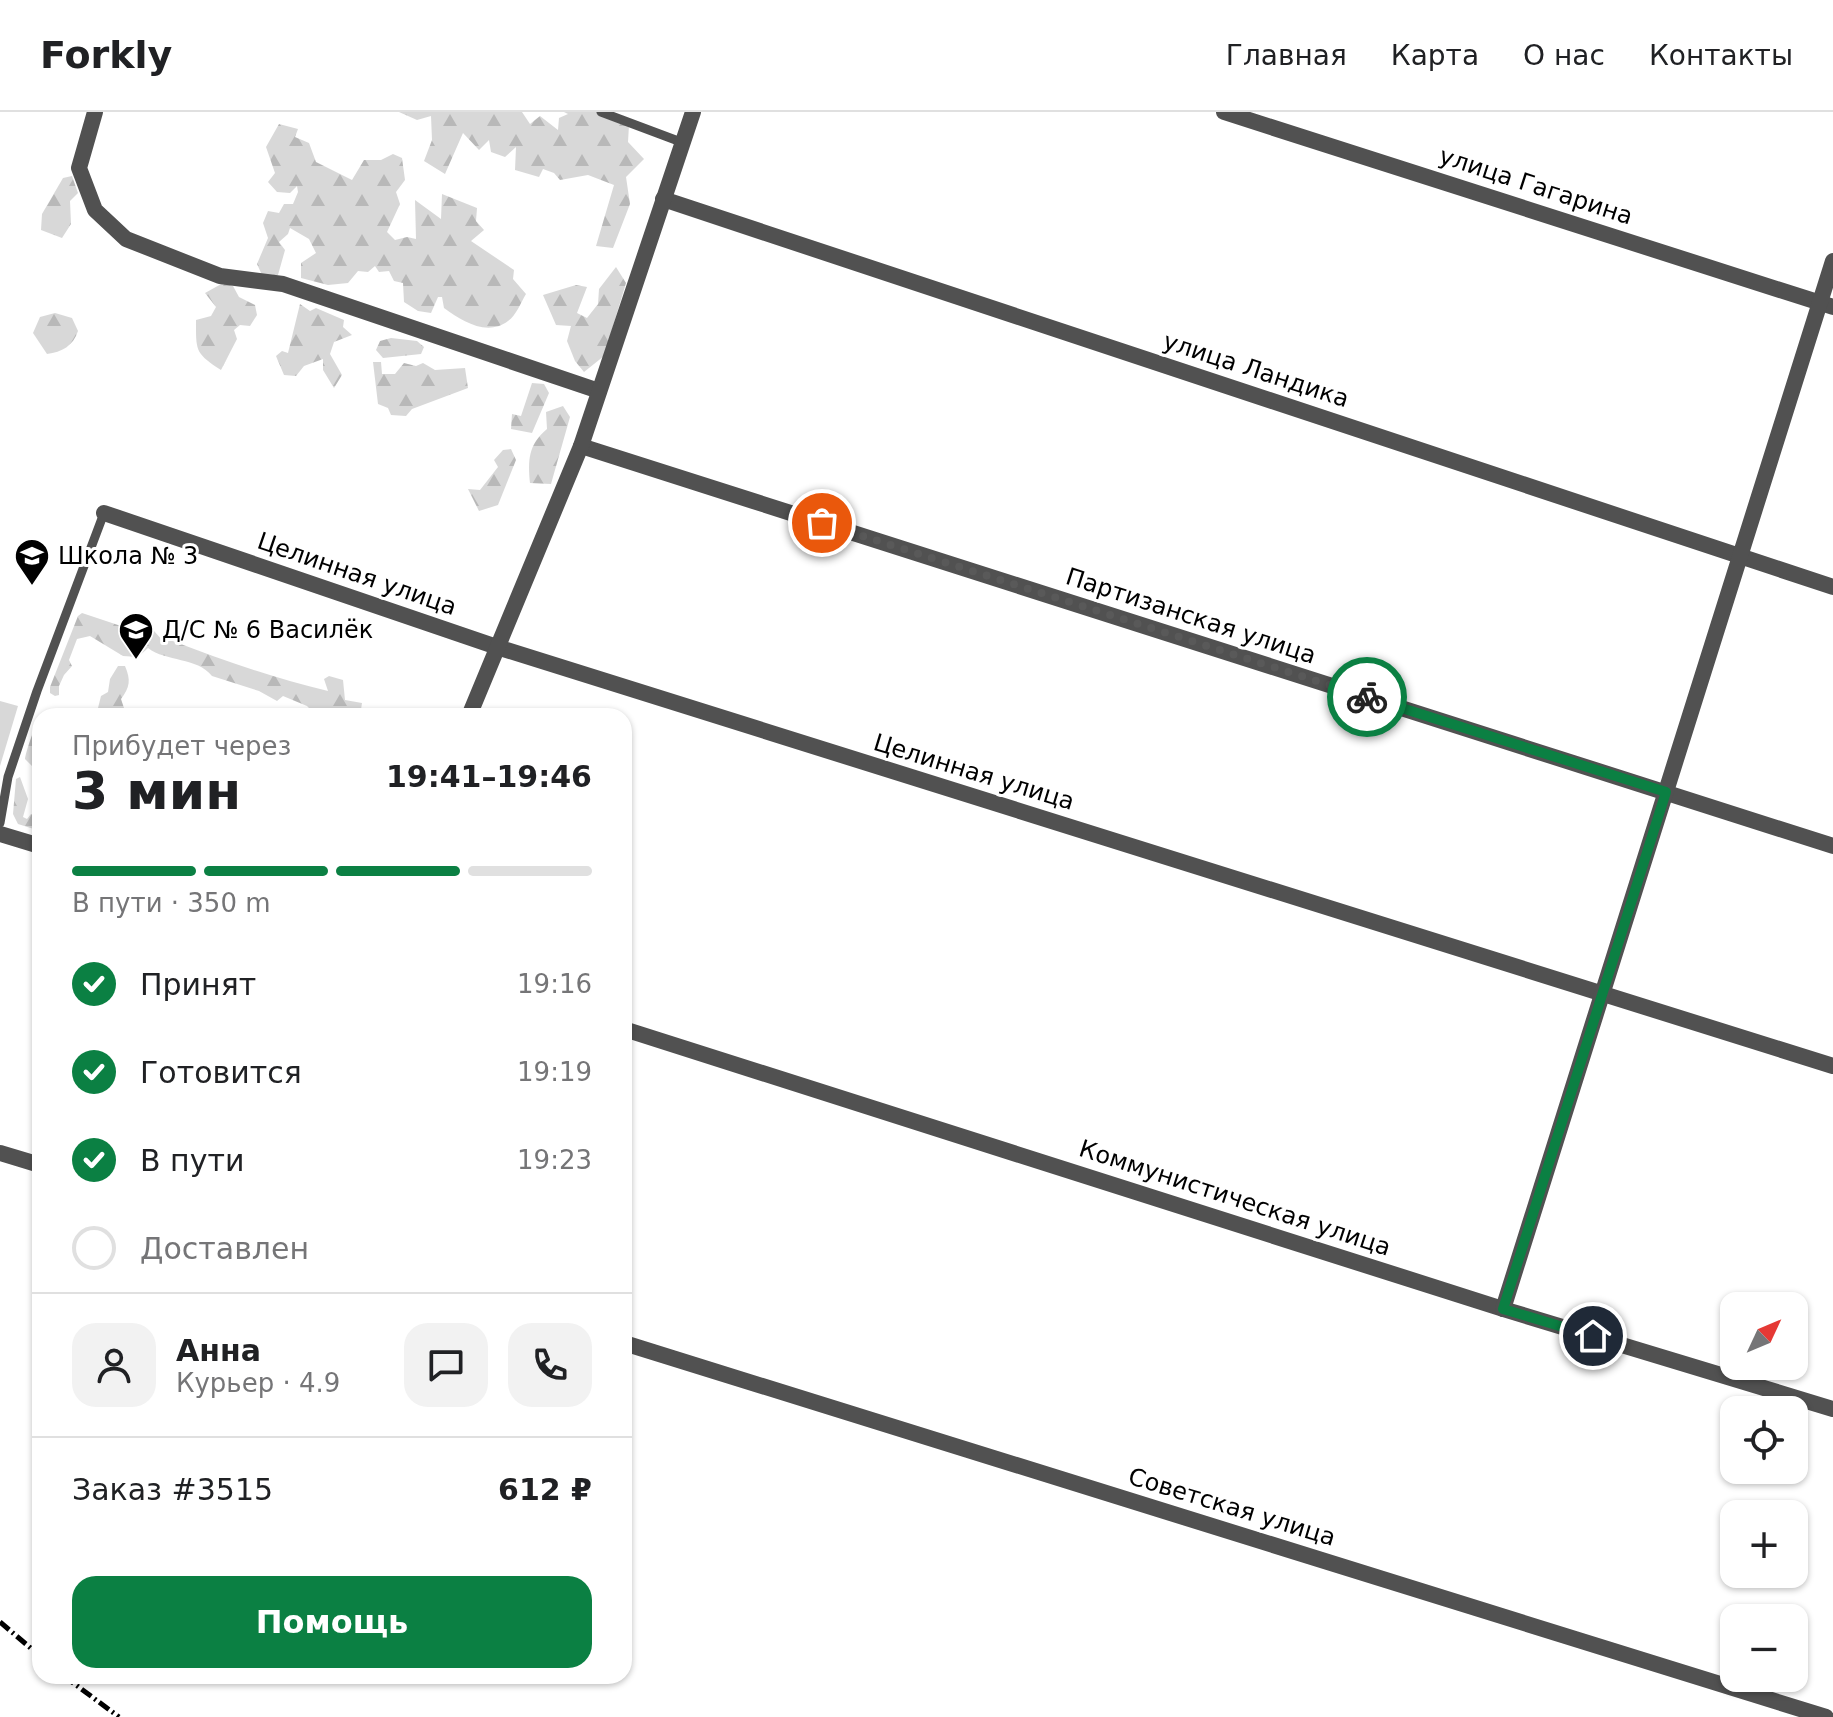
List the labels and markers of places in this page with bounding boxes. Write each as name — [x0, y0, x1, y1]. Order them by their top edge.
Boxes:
pin — [788, 489, 856, 557]
school or university icon: Школа № 3 — [13, 537, 51, 587]
place label: Школа № 3 — [58, 542, 198, 570]
school or university icon: Д/С № 6 Василёк — [117, 611, 155, 661]
place label: Д/С № 6 Василёк — [162, 616, 373, 644]
pin — [1559, 1302, 1627, 1370]

